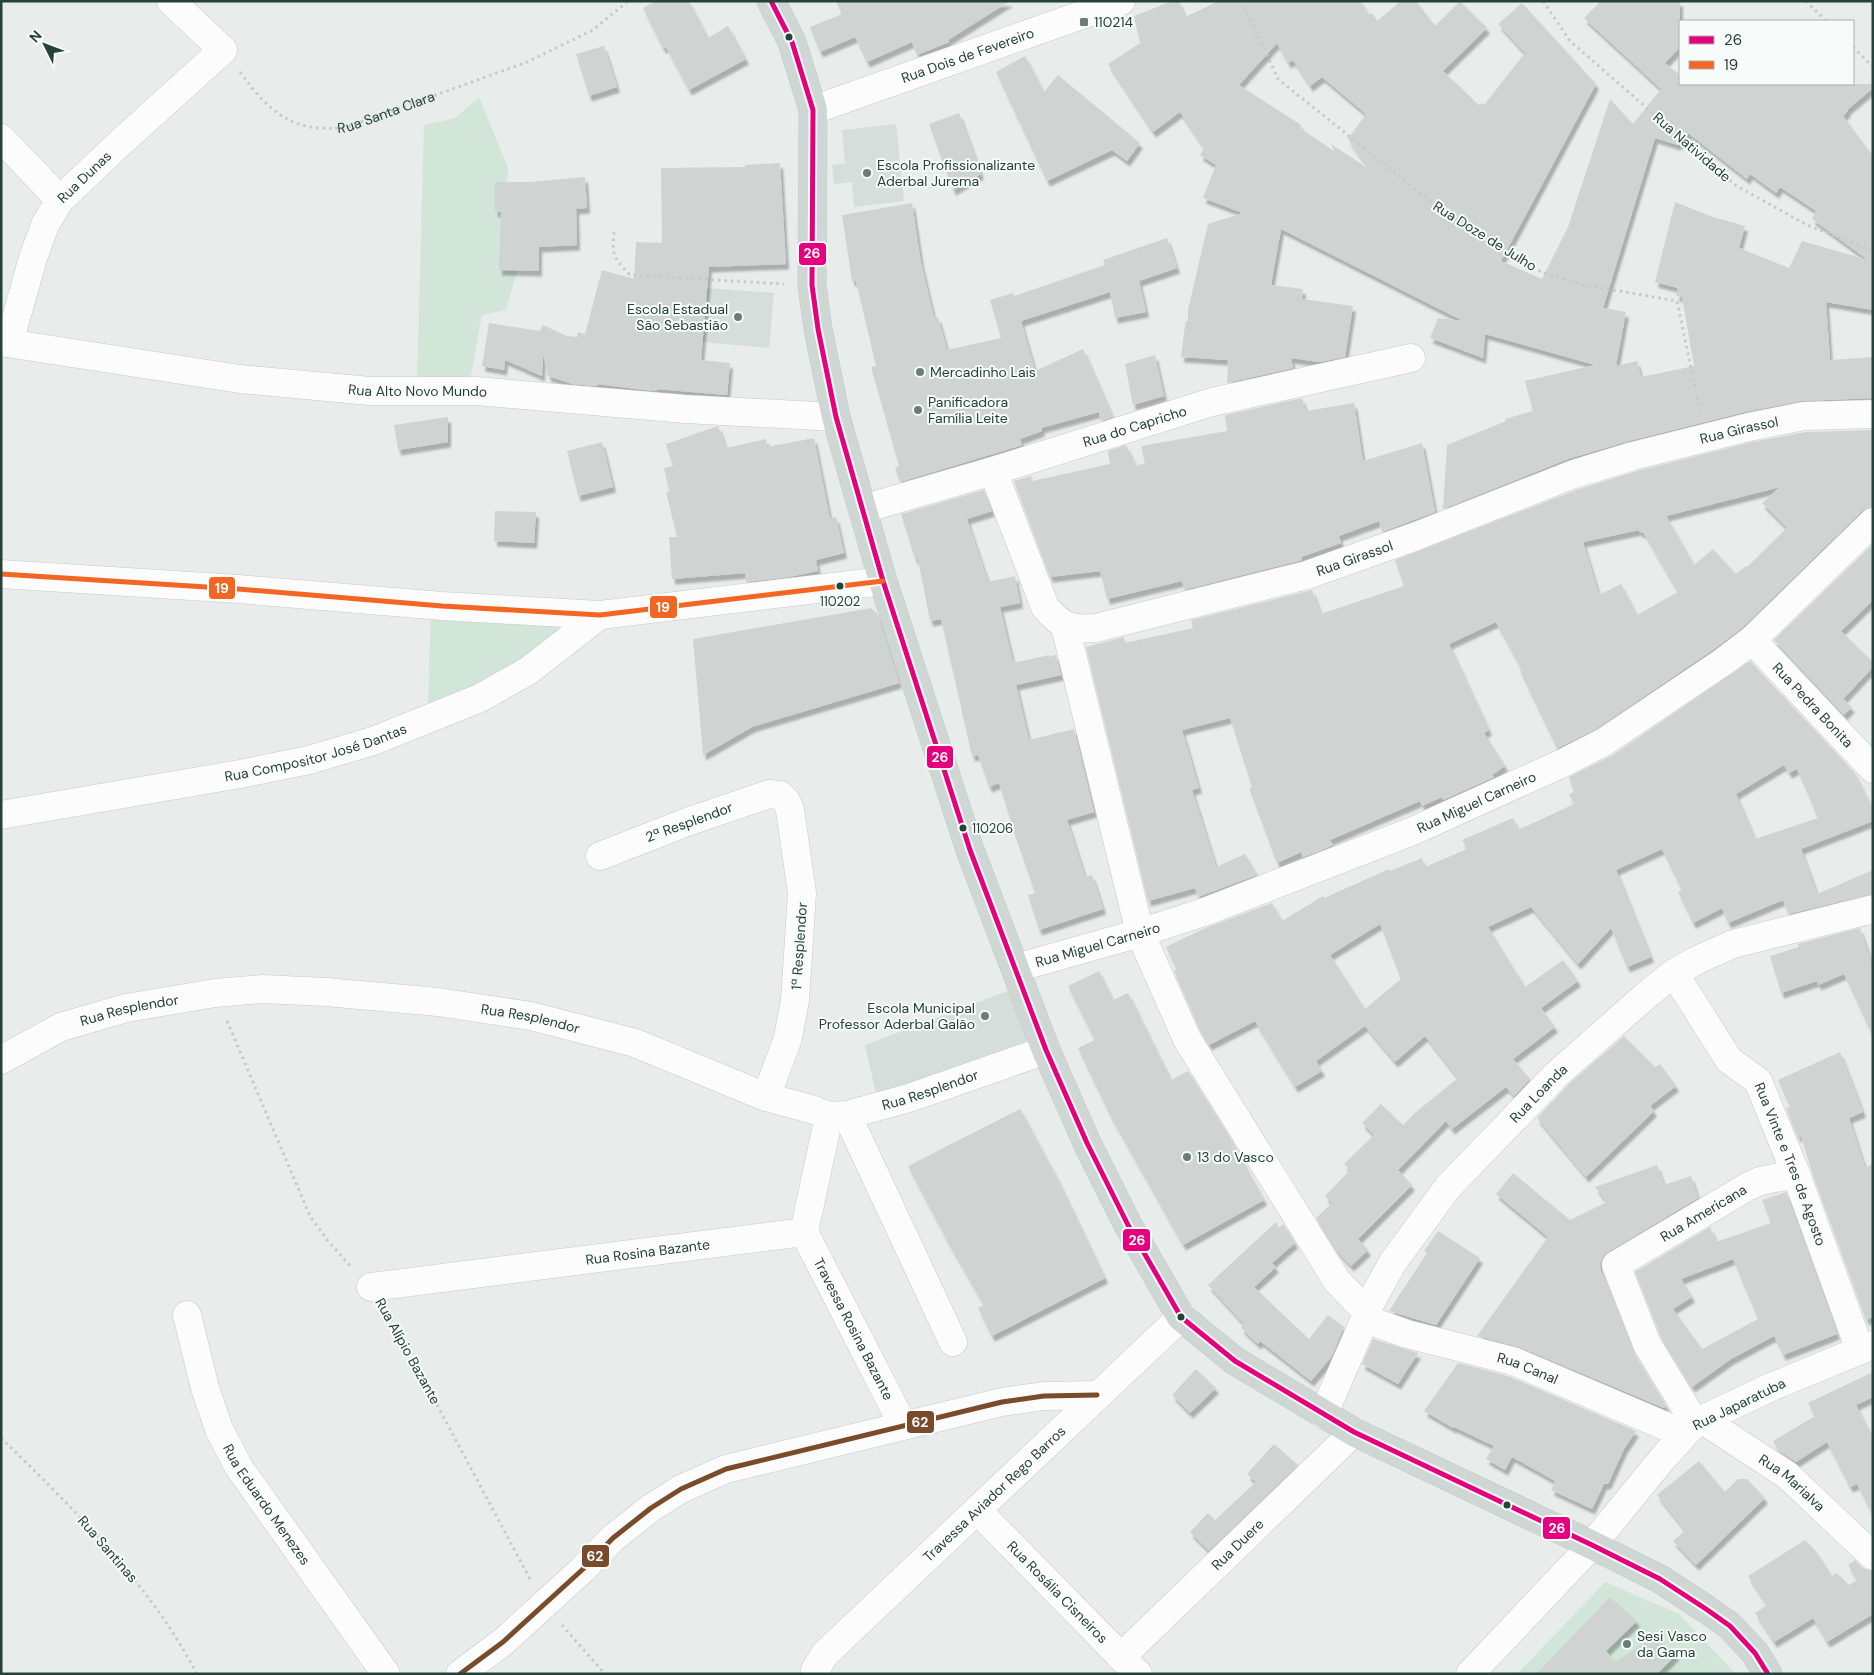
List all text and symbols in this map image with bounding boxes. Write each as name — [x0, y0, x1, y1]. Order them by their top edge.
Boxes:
place label: 110214 — [1094, 13, 1134, 31]
marker: 110214 — [1078, 16, 1090, 28]
north arrow — [20, 20, 70, 70]
legend — [1679, 20, 1854, 85]
street label: Rua Dois de Fevereiro — [899, 24, 1036, 87]
text: N — [25, 26, 45, 46]
text: 26 — [1724, 30, 1742, 50]
unlabelled marker — [784, 32, 794, 42]
text: 19 — [1724, 55, 1738, 75]
street label: Rua Santa Clara — [336, 87, 437, 137]
street label: Rua Natividade — [1649, 108, 1735, 186]
street label: Rua Dunas — [53, 147, 115, 207]
place label: Escola Profissionalizante Aderbal Jurema — [877, 156, 1035, 190]
marker: Escola Profissionalizante Aderbal Jurema — [861, 167, 873, 179]
street label: Rua Doze de Julho — [1430, 197, 1540, 275]
line badge: 26 — [798, 242, 827, 266]
text: 26 — [804, 244, 821, 262]
place label: Escola Estadual São Sebastião — [627, 300, 728, 334]
marker: Escola Estadual São Sebastião — [732, 311, 744, 323]
place label: Mercadinho Lais — [930, 363, 1036, 381]
marker: Mercadinho Lais — [914, 366, 926, 378]
street label: Rua Alto Novo Mundo — [347, 380, 488, 401]
place label: Panificadora Família Leite — [928, 393, 1008, 427]
street label: Rua do Capricho — [1081, 402, 1189, 451]
marker: Panificadora Família Leite — [912, 404, 924, 416]
street label: Rua Girassol — [1698, 412, 1780, 448]
street label: Rua Girassol — [1314, 536, 1395, 580]
line badge: 19 — [208, 576, 236, 600]
text: 19 — [215, 579, 229, 597]
marker: 110202 — [835, 581, 845, 591]
place label: 110202 — [820, 593, 860, 610]
line badge: 19 — [649, 595, 678, 619]
text: 19 — [656, 598, 670, 616]
street label: Rua Pedra Bonita — [1769, 659, 1857, 751]
street label: Rua Compositor José Dantas — [223, 719, 409, 785]
line badge: 26 — [926, 745, 954, 769]
text: 26 — [932, 748, 949, 766]
street label: Rua Miguel Carneiro — [1414, 767, 1539, 837]
street label: 2ª Resplendor — [643, 798, 735, 846]
place label: 110206 — [972, 820, 1013, 837]
marker: 110206 — [958, 823, 968, 833]
street label: 1ª Resplendor — [787, 902, 811, 990]
street label: Rua Miguel Carneiro — [1033, 918, 1162, 971]
street label: Rua Resplendor — [78, 990, 180, 1030]
place label: Escola Municipal Professor Aderbal Galão — [819, 999, 975, 1033]
street label: Rua Resplendor — [480, 1000, 582, 1037]
marker: Escola Municipal Professor Aderbal Galão — [979, 1010, 991, 1022]
street label: Rua Loanda — [1506, 1060, 1571, 1127]
street label: Rua Resplendor — [880, 1065, 981, 1114]
street label: Rua Vinte e Tres de Agosto — [1751, 1080, 1830, 1248]
place label: 13 do Vasco — [1197, 1148, 1274, 1166]
marker: 13 do Vasco — [1181, 1151, 1193, 1163]
street label: Rua Americana — [1657, 1180, 1750, 1246]
line badge: 26 — [1122, 1228, 1151, 1252]
text: 26 — [1129, 1231, 1146, 1249]
street label: Rua Rosina Bazante — [585, 1235, 711, 1269]
street label: Travessa Rosina Bazante — [810, 1255, 898, 1403]
street label: Rua Alípio Bazante — [371, 1295, 445, 1407]
unlabelled marker — [1176, 1312, 1186, 1322]
street label: Rua Canal — [1495, 1348, 1561, 1388]
street label: Rua Japaratuba — [1690, 1374, 1788, 1434]
line badge: 62 — [906, 1410, 935, 1434]
text: 62 — [912, 1413, 928, 1431]
street label: Travessa Aviador Rego Barros — [919, 1422, 1069, 1566]
street label: Rua Eduardo Menezes — [219, 1441, 315, 1568]
street label: Rua Marialva — [1755, 1450, 1829, 1515]
unlabelled marker — [1502, 1500, 1512, 1510]
street label: Rua Santinas — [74, 1512, 142, 1586]
street label: Rua Duere — [1207, 1515, 1268, 1574]
line badge: 26 — [1542, 1516, 1571, 1540]
text: 26 — [1549, 1519, 1566, 1537]
street label: Rua Rosália Cisneiros — [1003, 1537, 1112, 1647]
line badge: 62 — [581, 1544, 610, 1568]
text: 62 — [587, 1547, 603, 1565]
place label: Sesi Vasco da Gama — [1637, 1627, 1707, 1661]
marker: Sesi Vasco da Gama — [1621, 1638, 1633, 1650]

